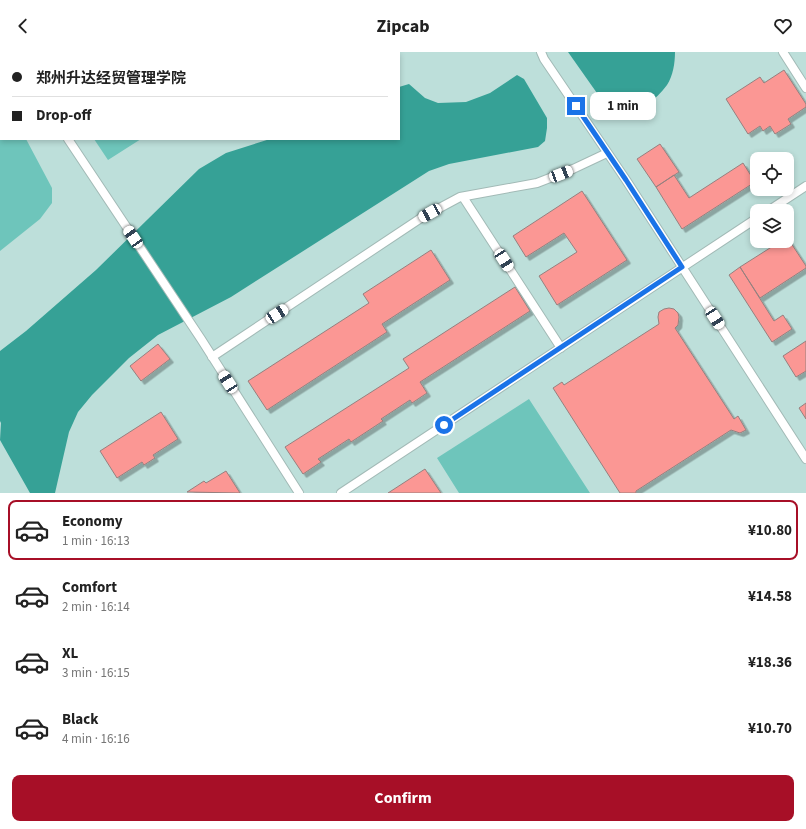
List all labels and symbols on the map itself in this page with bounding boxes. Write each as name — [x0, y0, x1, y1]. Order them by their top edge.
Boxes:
callout: 1 min — [590, 92, 656, 120]
route end — [567, 97, 585, 115]
car — [548, 164, 574, 184]
car — [417, 202, 443, 224]
car — [121, 224, 145, 250]
car — [492, 247, 516, 273]
car — [264, 302, 290, 326]
car — [703, 305, 727, 331]
car — [216, 369, 240, 395]
route start — [435, 416, 453, 434]

